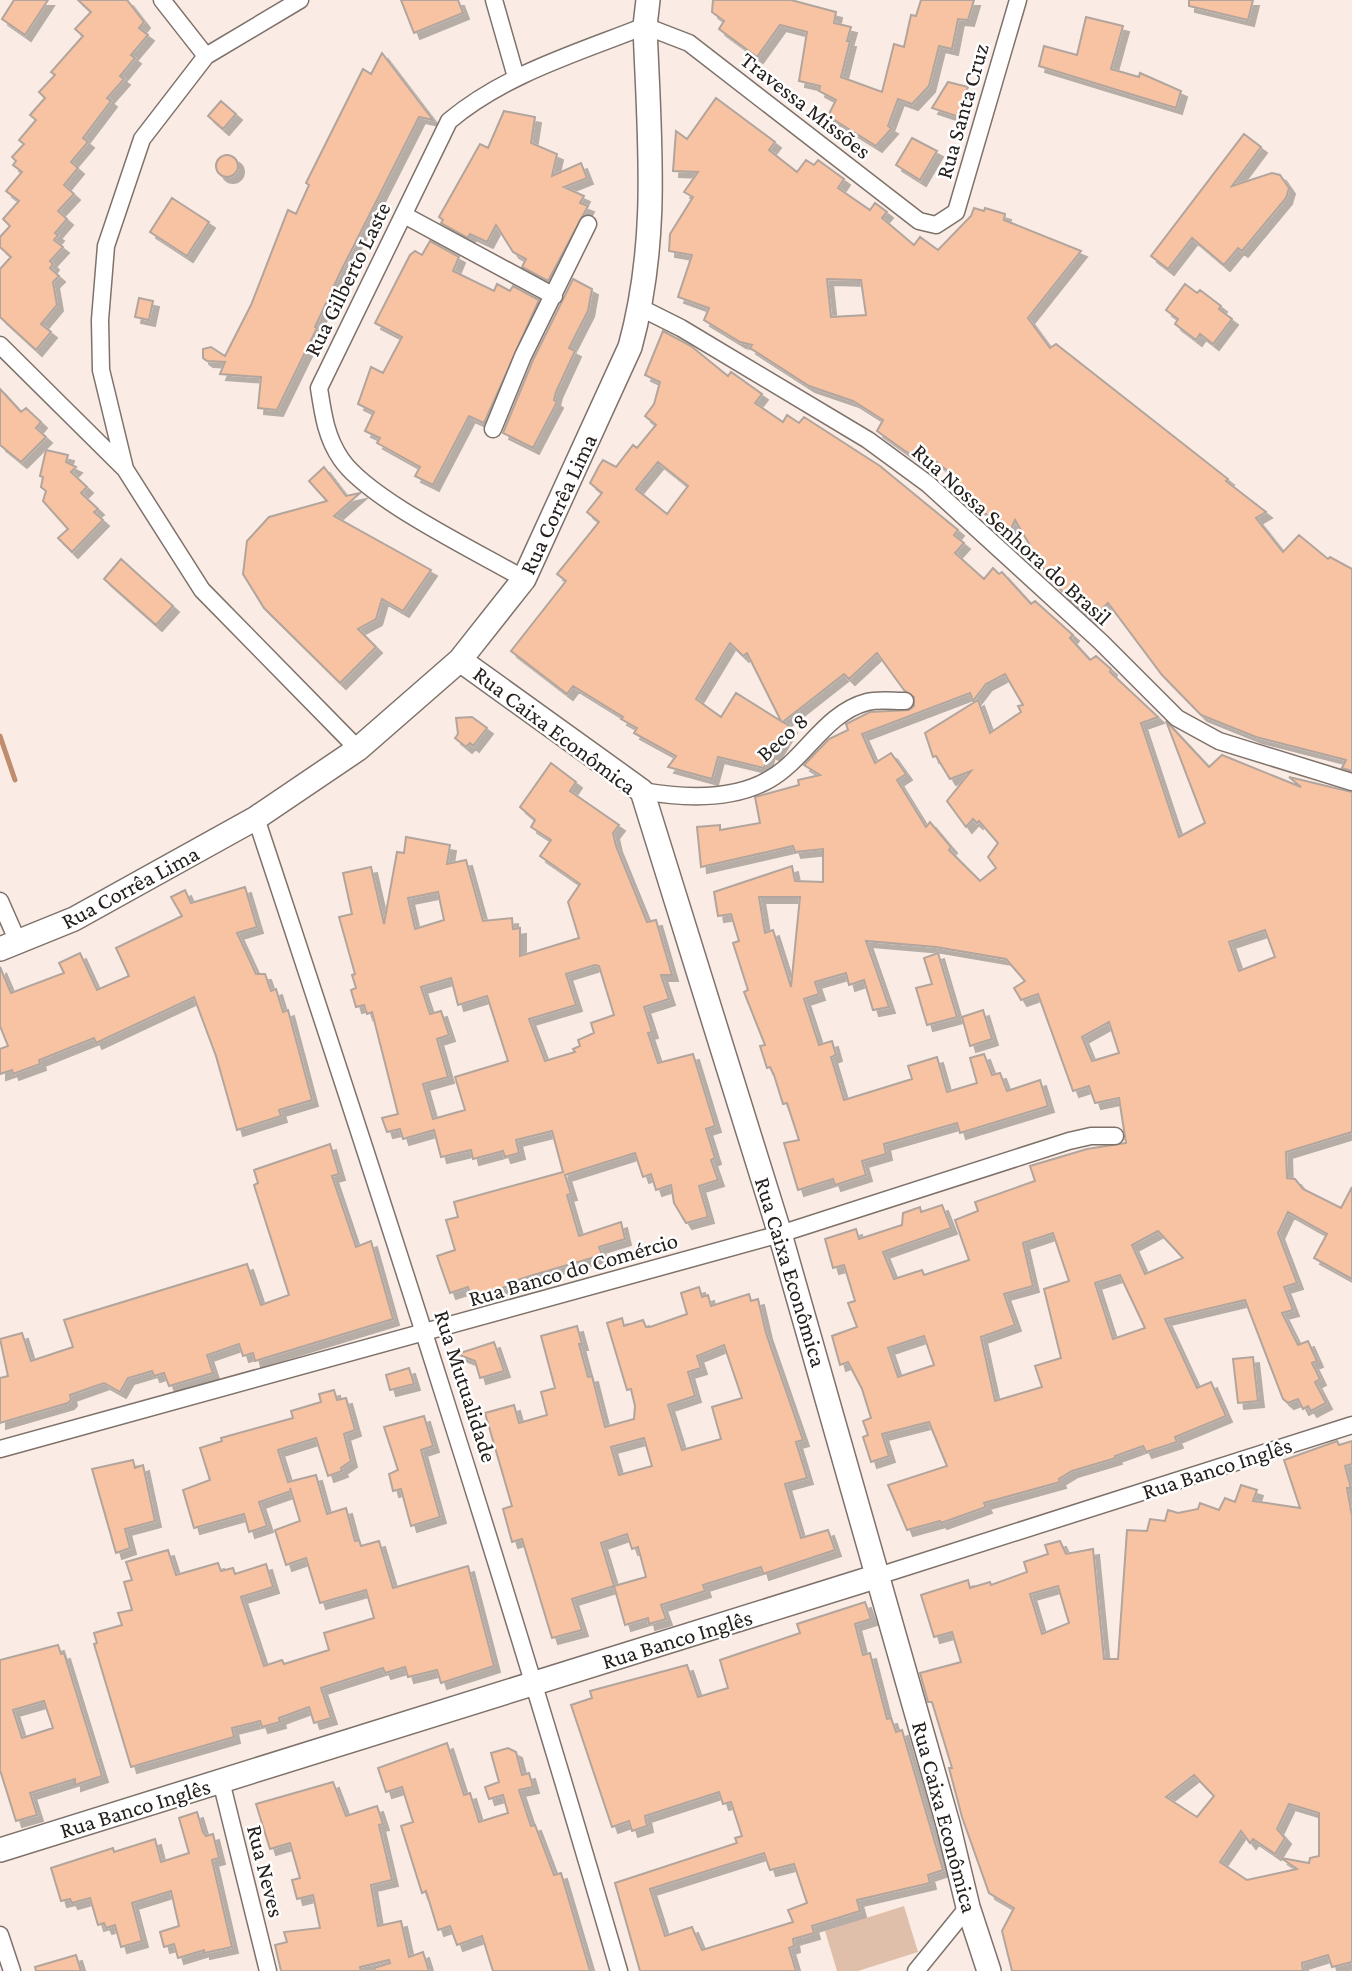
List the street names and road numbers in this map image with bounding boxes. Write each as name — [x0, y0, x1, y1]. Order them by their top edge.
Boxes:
street label: Rua Santa Cruz — [930, 40, 994, 182]
street label: Travessa Missões — [736, 46, 876, 164]
street label: Rua Gilberto Laste — [298, 198, 396, 360]
street label: Rua Corrêa Lima — [514, 429, 602, 578]
street label: Rua Nossa Senhora do Brasil — [907, 438, 1117, 630]
street label: Rua Caixa Econômica — [468, 660, 642, 800]
street label: Beco 8 — [751, 707, 813, 767]
street label: Rua Corrêa Lima — [57, 840, 204, 934]
street label: Rua Caixa Econômica — [750, 1174, 832, 1370]
street label: Rua Banco do Comércio — [465, 1227, 681, 1311]
street label: Rua Mutualidade — [429, 1307, 503, 1465]
street label: Rua Banco Inglês — [1139, 1432, 1295, 1504]
street label: Rua Banco Inglês — [599, 1604, 755, 1674]
street label: Rua Caixa Econômica — [907, 1718, 983, 1916]
street label: Rua Banco Inglês — [57, 1773, 213, 1843]
street label: Rua Neves — [242, 1822, 290, 1920]

